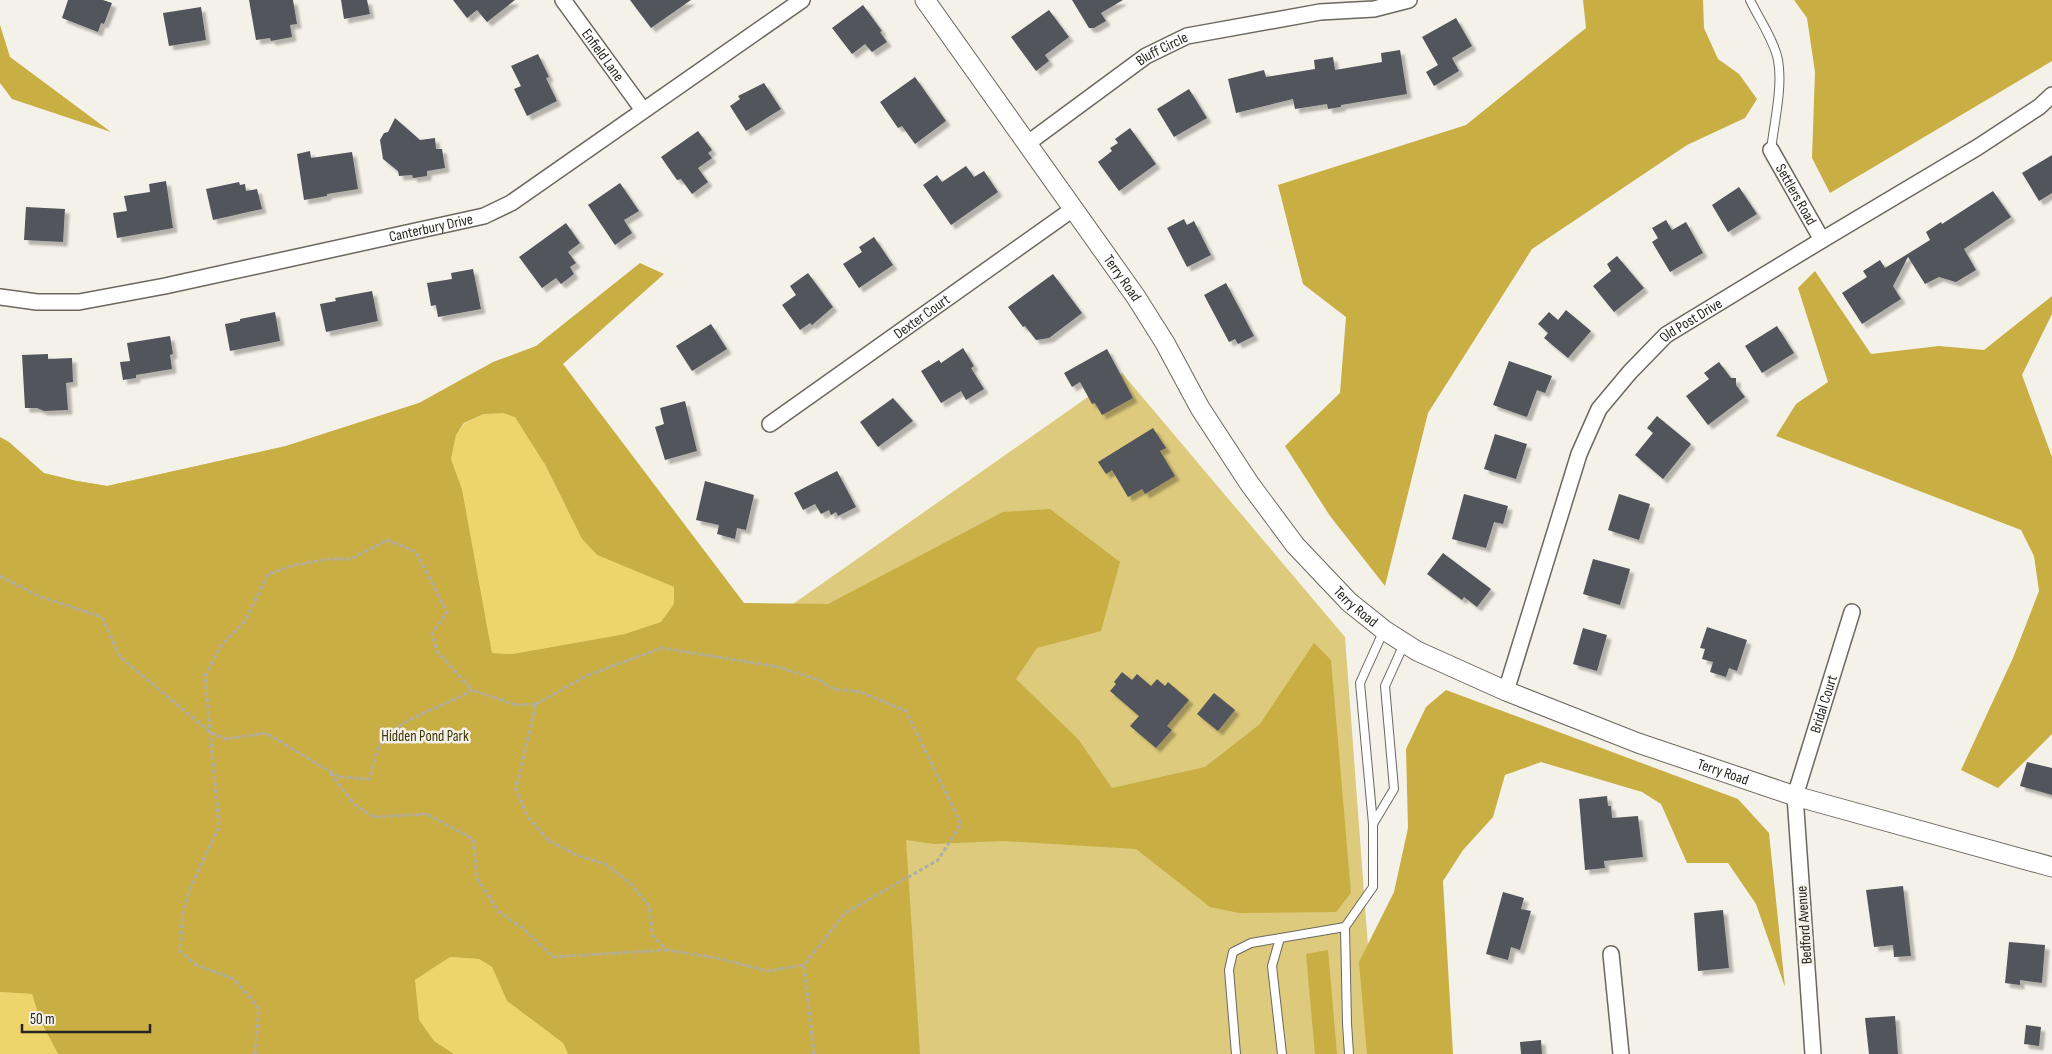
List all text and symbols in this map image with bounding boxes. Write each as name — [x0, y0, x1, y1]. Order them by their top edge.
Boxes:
street label: Enfield Lane — [577, 25, 628, 85]
street label: Bluff Circle — [1132, 28, 1191, 70]
street label: Settlers Road — [1771, 161, 1821, 229]
street label: Canterbury Drive — [387, 210, 475, 247]
street label: Terry Road — [1099, 251, 1145, 305]
street label: Dexter Court — [890, 290, 954, 343]
street label: Old Post Drive — [1655, 294, 1726, 346]
street label: Terry Road — [1329, 582, 1382, 632]
street label: Bridal Court — [1806, 672, 1842, 735]
park label: Hidden Pond Park — [381, 727, 469, 746]
street label: Terry Road — [1695, 755, 1751, 790]
street label: Bedford Avenue — [1792, 885, 1817, 965]
scale bar — [22, 1002, 150, 1034]
text: 50 m — [30, 1010, 55, 1029]

